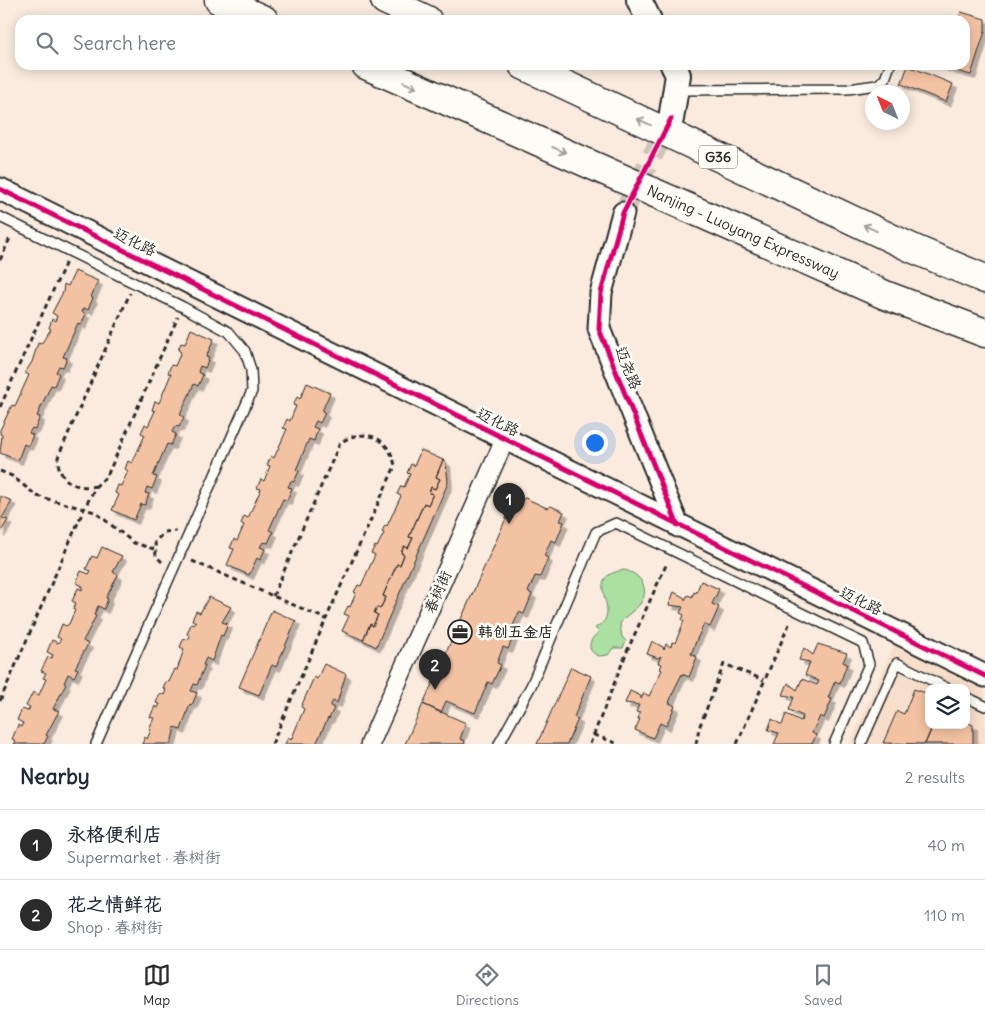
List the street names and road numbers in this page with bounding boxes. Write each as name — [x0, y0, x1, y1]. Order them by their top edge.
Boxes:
road number: G36 — [699, 146, 737, 168]
street label: Nanjing - Luoyang Expressway — [644, 180, 842, 283]
street label: 迈化路 — [111, 223, 160, 260]
street label: 迈尧路 — [611, 343, 646, 392]
street label: 迈化路 — [474, 403, 523, 440]
street label: 春树街 — [420, 567, 455, 616]
street label: 迈化路 — [837, 582, 886, 619]

